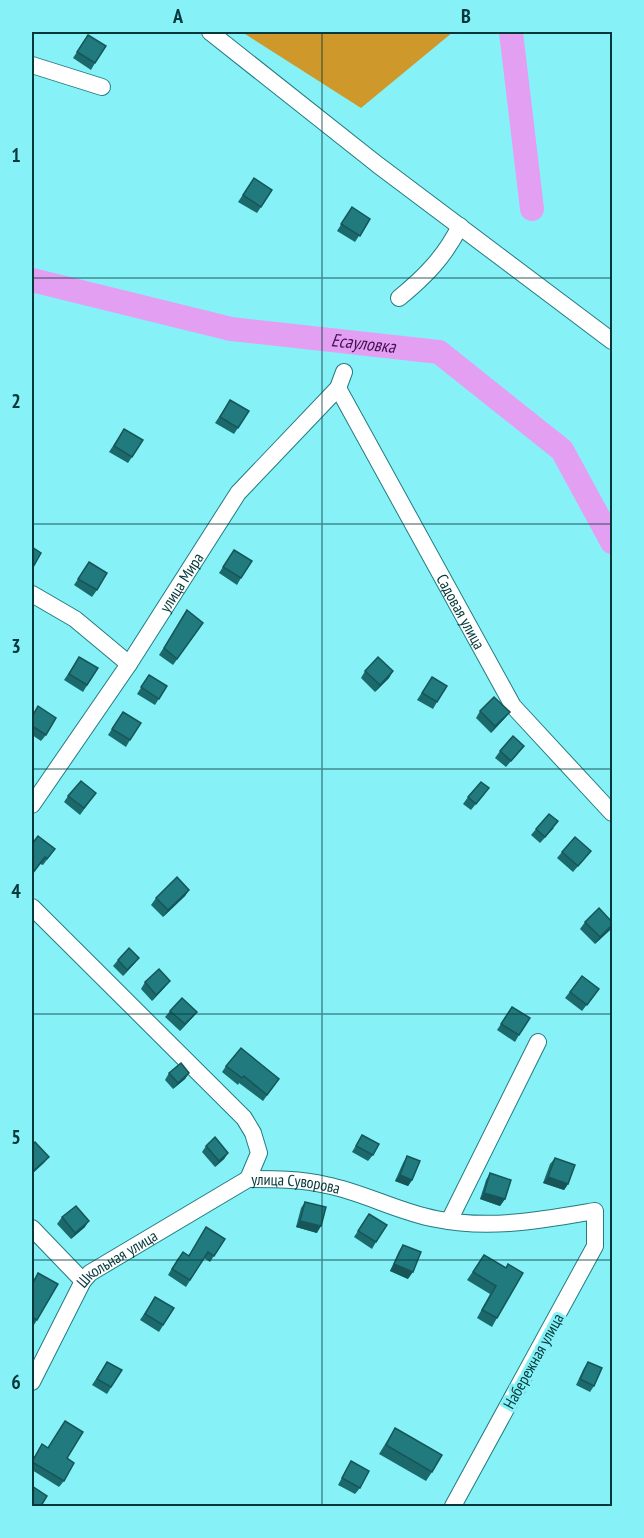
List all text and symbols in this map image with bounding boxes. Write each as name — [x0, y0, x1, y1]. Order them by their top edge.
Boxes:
text: A — [172, 3, 184, 29]
text: B — [461, 3, 471, 29]
text: 1 — [11, 142, 21, 168]
water label: Есауловка — [330, 328, 397, 358]
text: 2 — [11, 388, 21, 414]
street label: улица Мира — [155, 549, 207, 616]
street label: Садовая улица — [432, 570, 490, 653]
text: 3 — [11, 633, 21, 659]
text: 4 — [11, 878, 21, 904]
text: 5 — [11, 1124, 21, 1150]
street label: улица Суворова — [251, 1169, 342, 1198]
street label: Школьная улица — [72, 1225, 161, 1292]
street label: Набережная улица — [498, 1310, 568, 1412]
text: 6 — [11, 1369, 21, 1395]

